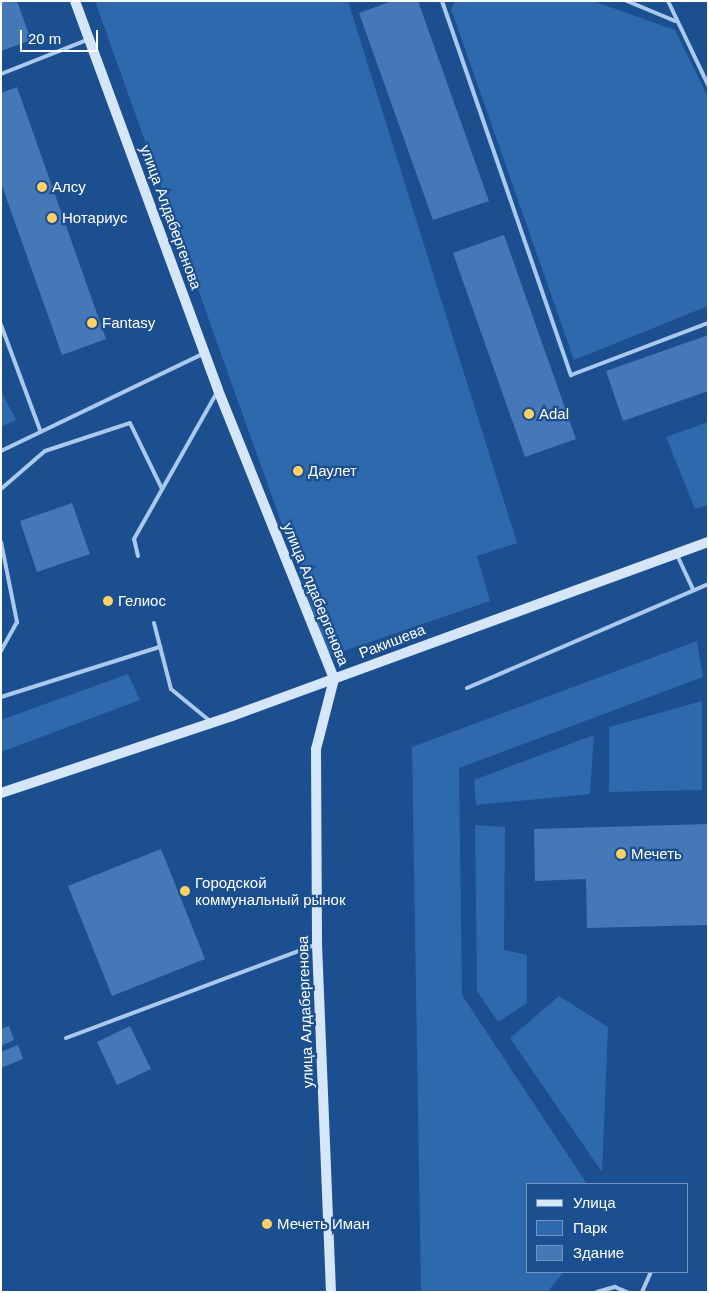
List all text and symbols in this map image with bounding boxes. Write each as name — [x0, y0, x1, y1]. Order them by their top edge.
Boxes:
scale bar — [22, 20, 100, 52]
text: 20 m — [28, 30, 61, 47]
street label: улица Алдабергенова — [136, 142, 206, 292]
place label: Алсу — [52, 178, 86, 196]
marker: Алсу — [36, 181, 48, 193]
place label: Нотариус — [62, 209, 127, 227]
marker: Нотариус — [46, 212, 58, 224]
place label: Fantasy — [102, 314, 155, 332]
marker: Fantasy — [86, 317, 98, 329]
place label: Adal — [539, 405, 569, 423]
marker: Adal — [523, 408, 535, 420]
place label: Даулет — [308, 462, 357, 480]
marker: Даулет — [292, 465, 304, 477]
street label: улица Алдабергенова — [279, 520, 353, 668]
place label: Гелиос — [118, 592, 166, 610]
marker: Гелиос — [102, 595, 114, 607]
street label: Ракишева — [356, 620, 428, 662]
place label: Мечеть — [631, 845, 682, 863]
marker: Мечеть — [615, 848, 627, 860]
place label: Городской коммунальный рынок — [195, 873, 345, 908]
marker: Городской коммунальный рынок — [179, 885, 191, 897]
street label: улица Алдабергенова — [293, 935, 317, 1089]
legend — [526, 1183, 689, 1273]
text: Улица — [573, 1194, 616, 1211]
place label: Мечеть Иман — [277, 1215, 370, 1233]
marker: Мечеть Иман — [261, 1218, 273, 1230]
text: Парк — [573, 1219, 607, 1236]
text: Здание — [573, 1244, 624, 1261]

